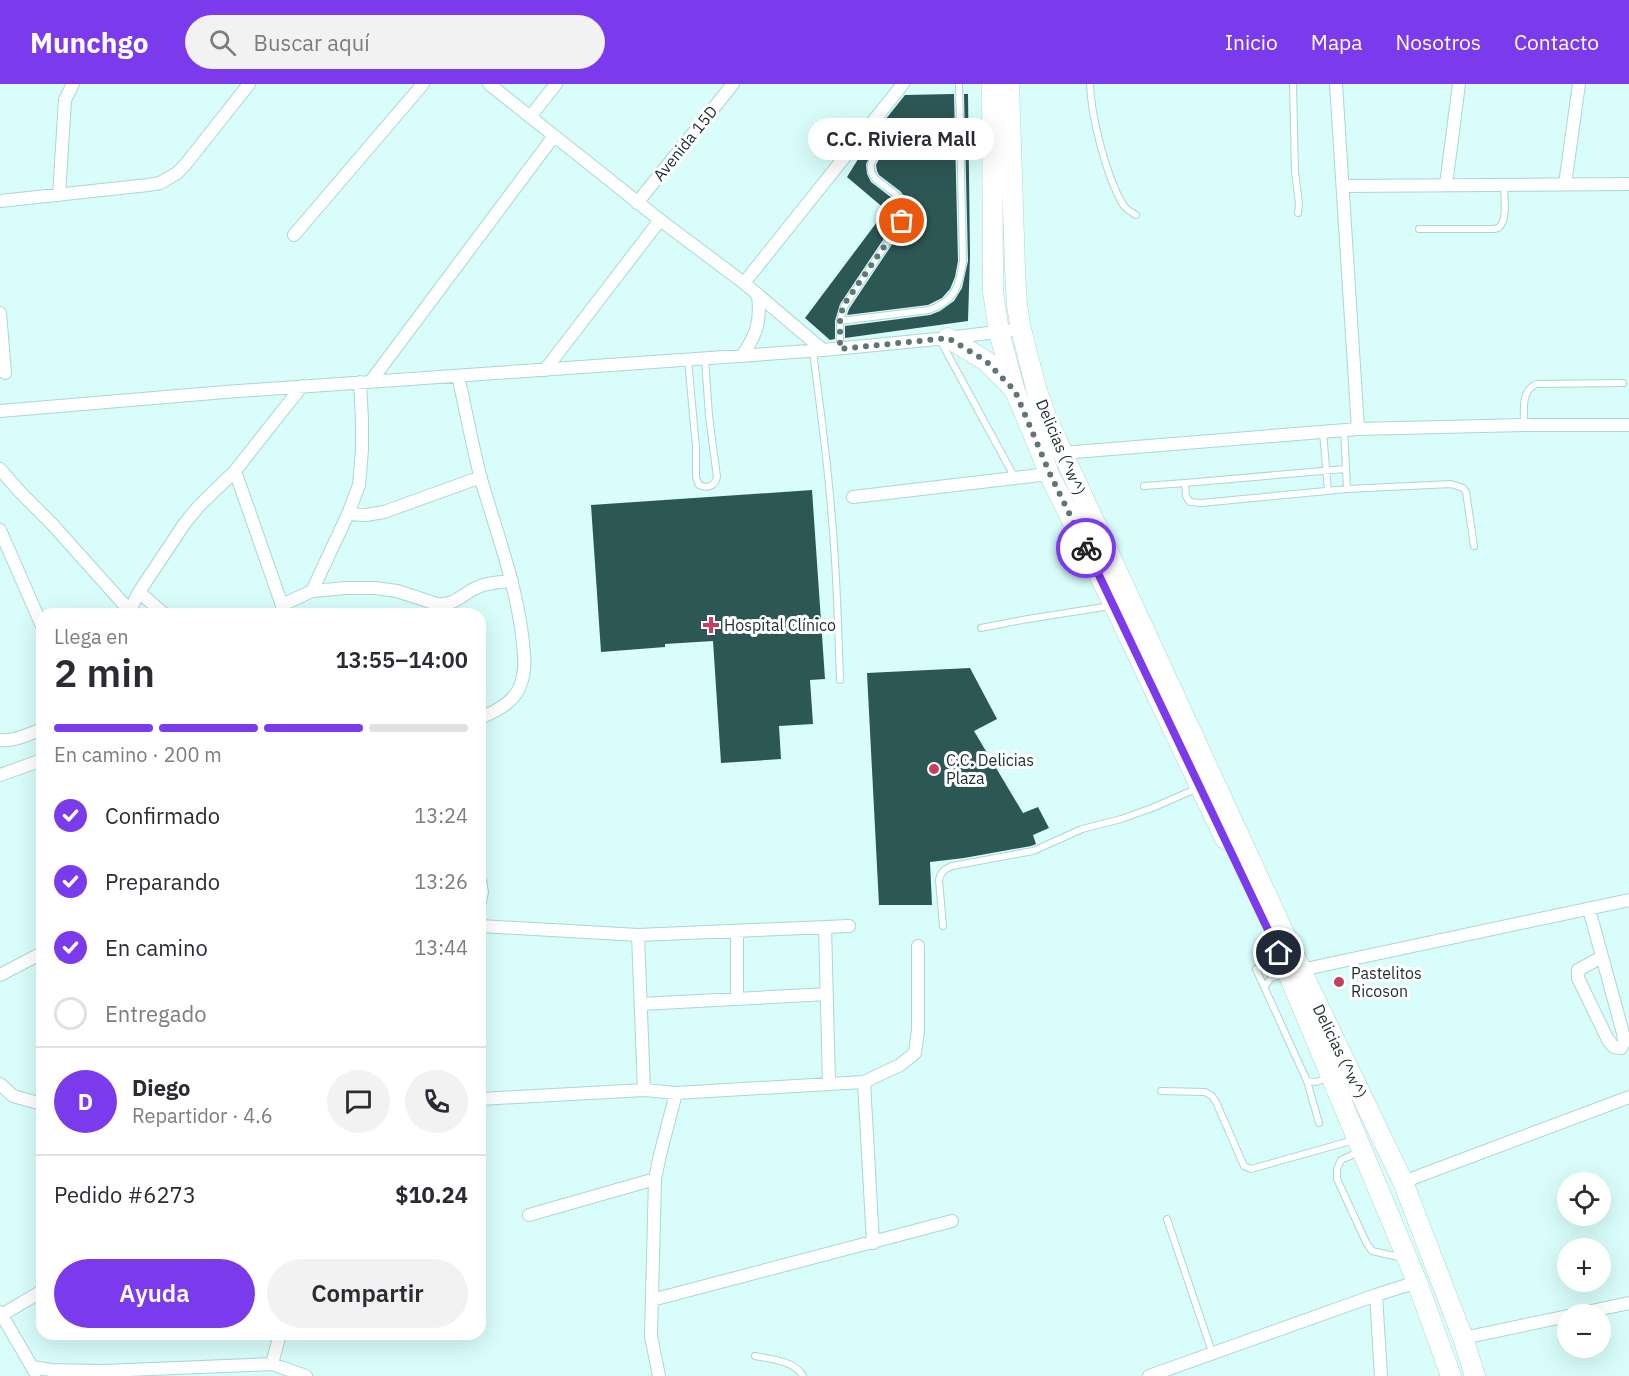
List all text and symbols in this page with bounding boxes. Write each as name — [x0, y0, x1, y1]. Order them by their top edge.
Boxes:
search box — [185, 15, 605, 69]
text: Munchgo — [30, 24, 149, 61]
icon: search — [206, 26, 239, 59]
text: Buscar aquí — [254, 28, 370, 57]
text: Inicio — [1225, 28, 1278, 56]
text: Mapa — [1311, 28, 1363, 56]
text: Nosotros — [1396, 28, 1481, 56]
text: Contacto — [1514, 28, 1599, 56]
street label: Avenida 15D — [649, 101, 721, 185]
callout: C.C. Riviera Mall — [809, 119, 995, 161]
text: C.C. Riviera Mall — [826, 125, 976, 152]
pin — [876, 195, 927, 246]
icon: bag — [885, 204, 918, 237]
street label: Delicias (^w^) — [1032, 396, 1090, 498]
courier — [1056, 518, 1116, 578]
icon: bike — [1070, 532, 1103, 565]
place label: Hospital Clínico — [724, 615, 836, 635]
marker: Hospital Clínico — [702, 616, 720, 634]
text: Llega en — [54, 623, 129, 650]
text: 13:55–14:00 — [335, 645, 468, 674]
text: 2 min — [54, 647, 155, 698]
text: En camino · 200 m — [54, 741, 222, 768]
place label: C.C. Delicias Plaza — [946, 750, 1034, 788]
marker: C.C. Delicias Plaza — [927, 762, 941, 776]
icon: check — [54, 799, 87, 832]
text: Confirmado — [105, 801, 220, 830]
text: 13:24 — [414, 802, 468, 829]
icon: check — [54, 865, 87, 898]
text: Preparando — [105, 867, 220, 896]
text: 13:26 — [414, 868, 468, 895]
pin — [1253, 927, 1304, 978]
icon: check — [54, 931, 87, 964]
text: En camino — [105, 933, 208, 962]
text: 13:44 — [414, 934, 468, 961]
icon: home — [1262, 936, 1295, 969]
place label: Pastelitos Ricoson — [1351, 963, 1422, 1001]
marker: Pastelitos Ricoson — [1332, 975, 1346, 989]
text: Entregado — [105, 999, 206, 1028]
street label: Delicias (^w^) — [1309, 1001, 1371, 1101]
button: chat — [327, 1070, 390, 1133]
button: phone — [405, 1070, 468, 1133]
text: Diego — [132, 1073, 190, 1102]
text: D — [78, 1087, 93, 1116]
text: Repartidor · 4.6 — [132, 1102, 273, 1129]
map controls — [1557, 1172, 1611, 1358]
button: locate — [1557, 1172, 1611, 1226]
text: Pedido #6273 — [54, 1180, 196, 1209]
text: $10.24 — [395, 1180, 468, 1209]
button: + — [1557, 1238, 1611, 1292]
button: Ayuda — [54, 1259, 255, 1328]
button: Compartir — [267, 1259, 468, 1328]
button: − — [1557, 1304, 1611, 1358]

